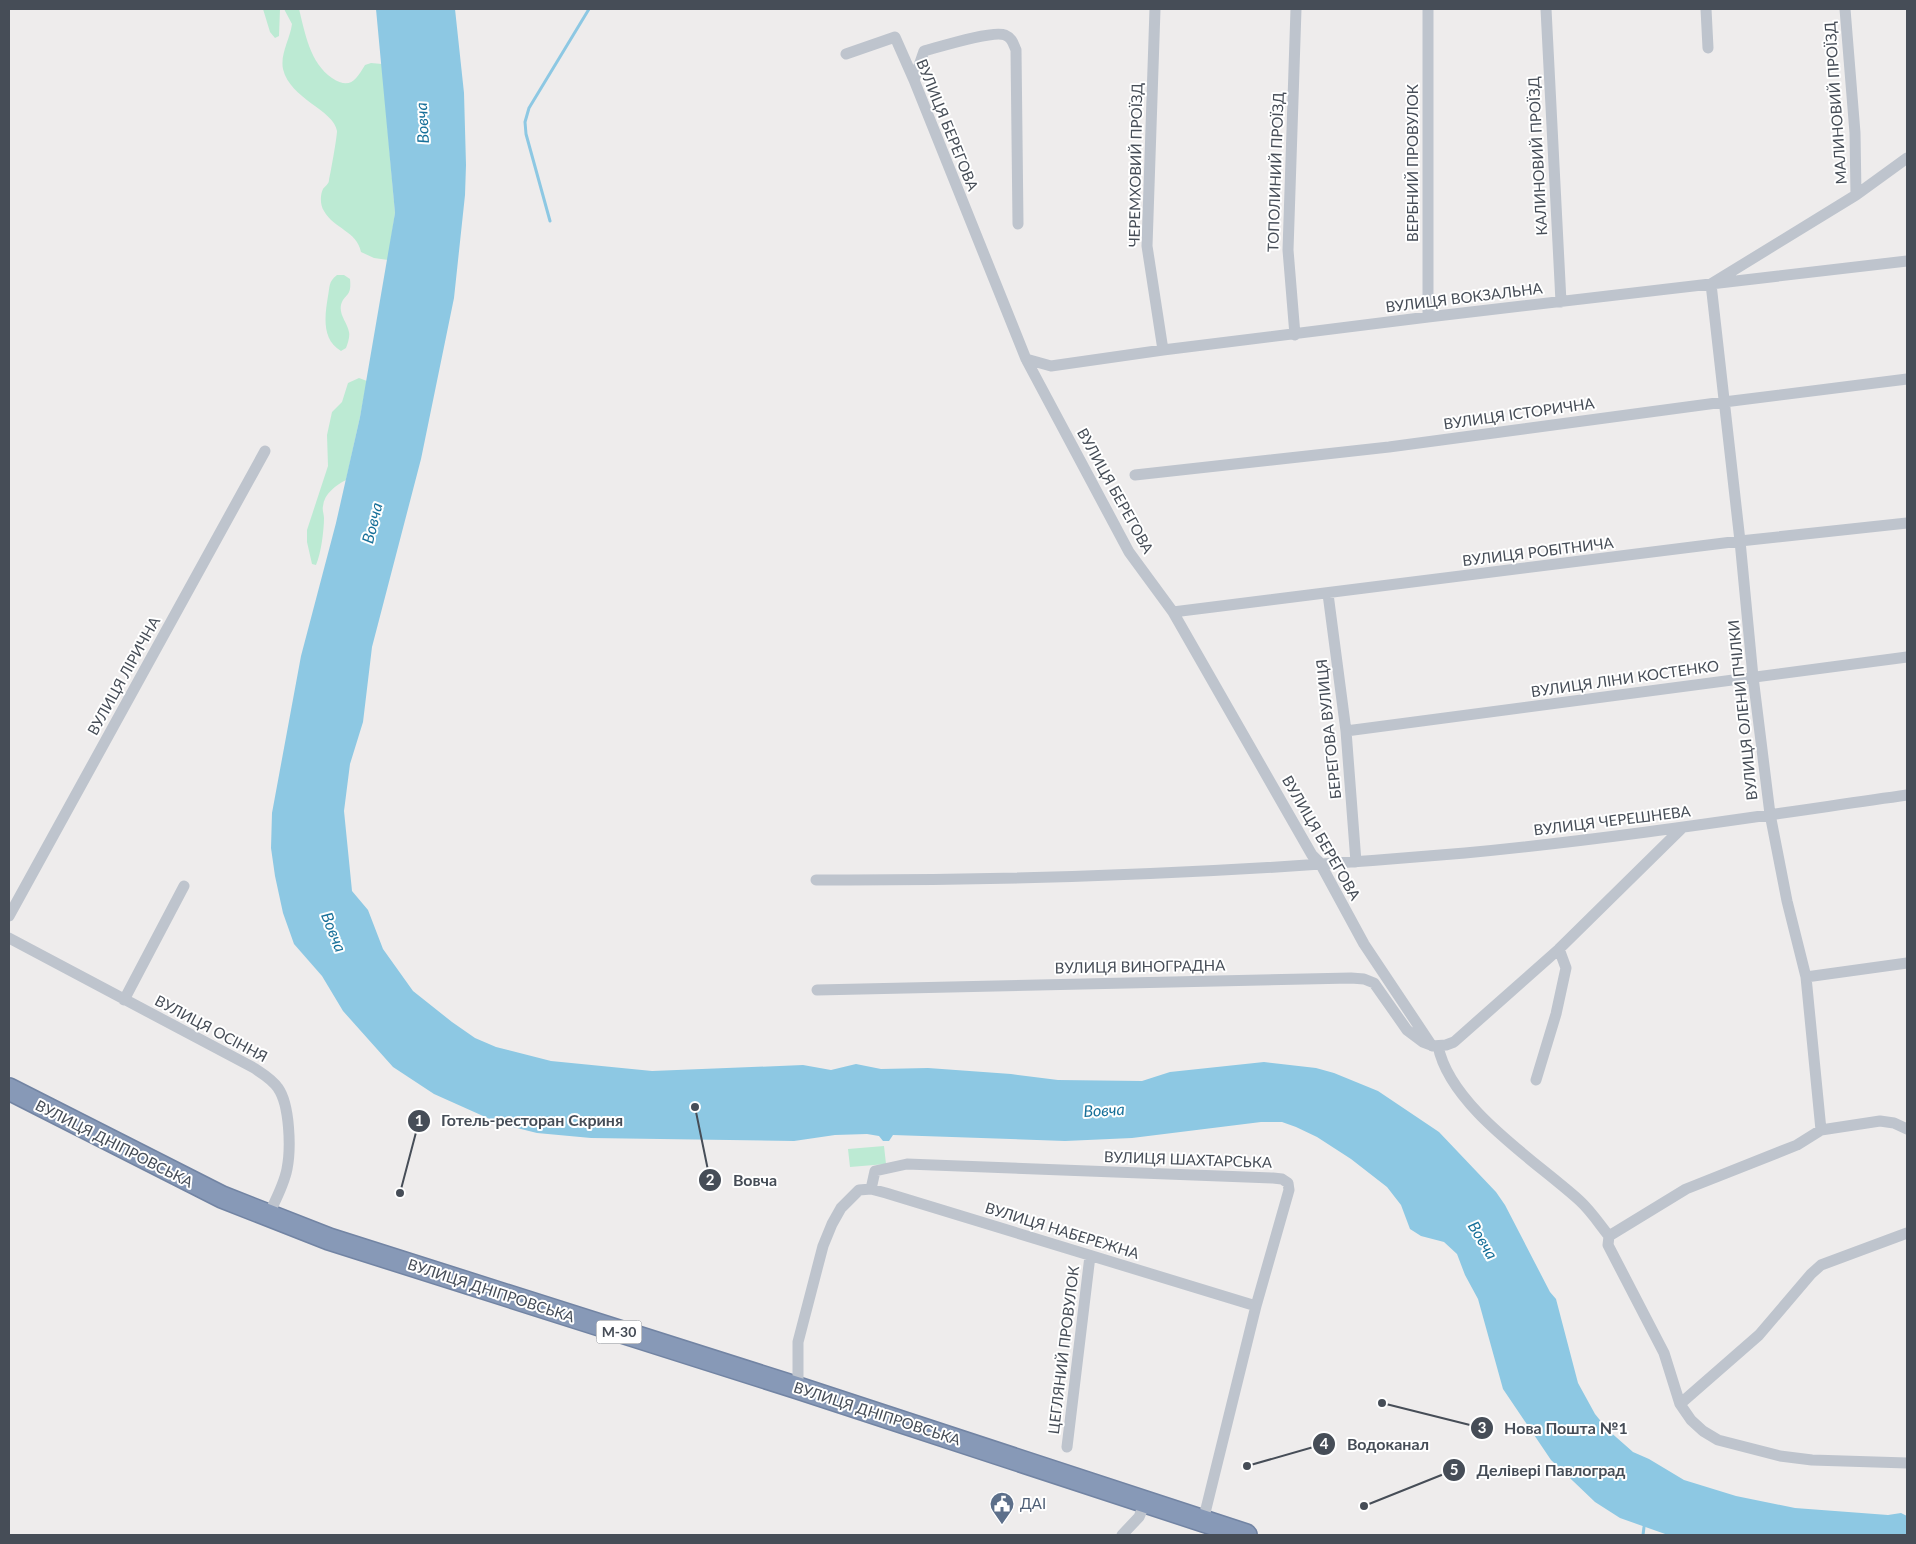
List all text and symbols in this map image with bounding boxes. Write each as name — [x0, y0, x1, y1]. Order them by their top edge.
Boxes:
street label: МАЛИНОВИЙ ПРОЇЗД — [1820, 21, 1850, 185]
street label: ВУЛИЦЯ БЕРЕГОВА — [913, 56, 983, 194]
street label: КАЛИНОВИЙ ПРОЇЗД — [1524, 76, 1550, 236]
street label: ЧЕРЕМХОВИЙ ПРОЇЗД — [1125, 82, 1145, 247]
street label: ВЕРБНИЙ ПРОВУЛОК — [1403, 84, 1421, 242]
street label: ТОПОЛИНИЙ ПРОЇЗД — [1263, 91, 1287, 252]
water label: Вовча — [411, 102, 432, 144]
street label: ВУЛИЦЯ ВОКЗАЛЬНА — [1384, 278, 1544, 316]
street label: ВУЛИЦЯ ІСТОРИЧНА — [1442, 393, 1596, 433]
street label: ВУЛИЦЯ БЕРЕГОВА — [1074, 425, 1158, 557]
water label: Вовча — [357, 501, 386, 545]
street label: ВУЛИЦЯ РОБІТНИЧА — [1461, 533, 1615, 569]
street label: ВУЛИЦЯ ЛІРИЧНА — [83, 612, 164, 738]
street label: ВУЛИЦЯ ОЛЕНИ ПЧІЛКИ — [1724, 619, 1760, 801]
street label: ВУЛИЦЯ ЛІНИ КОСТЕНКО — [1530, 656, 1720, 700]
street label: БЕРЕГОВА ВУЛИЦЯ — [1312, 658, 1344, 800]
street label: ВУЛИЦЯ БЕРЕГОВА — [1279, 772, 1365, 904]
street label: ВУЛИЦЯ ЧЕРЕШНЕВА — [1532, 801, 1692, 839]
water label: Вовча — [318, 909, 351, 955]
street label: ВУЛИЦЯ ВИНОГРАДНА — [1055, 955, 1226, 976]
street label: ВУЛИЦЯ ОСІННЯ — [152, 991, 271, 1065]
street label: ВУЛИЦЯ ДНІПРОВСЬКА — [33, 1096, 197, 1191]
water label: Вовча — [1083, 1099, 1125, 1120]
callout: Готель-ресторан Скриня — [406, 1105, 633, 1136]
text: Готель-ресторан Скриня — [441, 1110, 623, 1129]
text: 1 — [415, 1111, 423, 1129]
street label: ВУЛИЦЯ ШАХТАРСЬКА — [1104, 1147, 1273, 1171]
callout: Вовча — [698, 1165, 787, 1196]
text: 2 — [706, 1170, 715, 1188]
text: Вовча — [733, 1170, 777, 1189]
street label: ВУЛИЦЯ НАБЕРЕЖНА — [983, 1198, 1142, 1262]
water label: Вовча — [1465, 1217, 1502, 1262]
street label: ВУЛИЦЯ ДНІПРОВСЬКА — [406, 1255, 578, 1326]
street label: ЦЕГЛЯНИЙ ПРОВУЛОК — [1044, 1265, 1082, 1435]
road number: М-30 — [596, 1320, 642, 1344]
street label: ВУЛИЦЯ ДНІПРОВСЬКА — [792, 1378, 964, 1449]
callout: Нова Пошта №1 — [1469, 1412, 1638, 1443]
text: 3 — [1478, 1418, 1486, 1436]
text: Нова Пошта №1 — [1504, 1418, 1628, 1437]
callout: Водоканал — [1312, 1429, 1439, 1460]
text: 4 — [1320, 1434, 1329, 1452]
text: Водоканал — [1347, 1434, 1429, 1453]
callout: Делівері Павлоград — [1442, 1454, 1636, 1485]
text: 5 — [1450, 1460, 1458, 1478]
text: Делівері Павлоград — [1476, 1460, 1626, 1479]
public building icon: ДАІ — [989, 1491, 1015, 1525]
place label: ДАІ — [1020, 1494, 1046, 1512]

